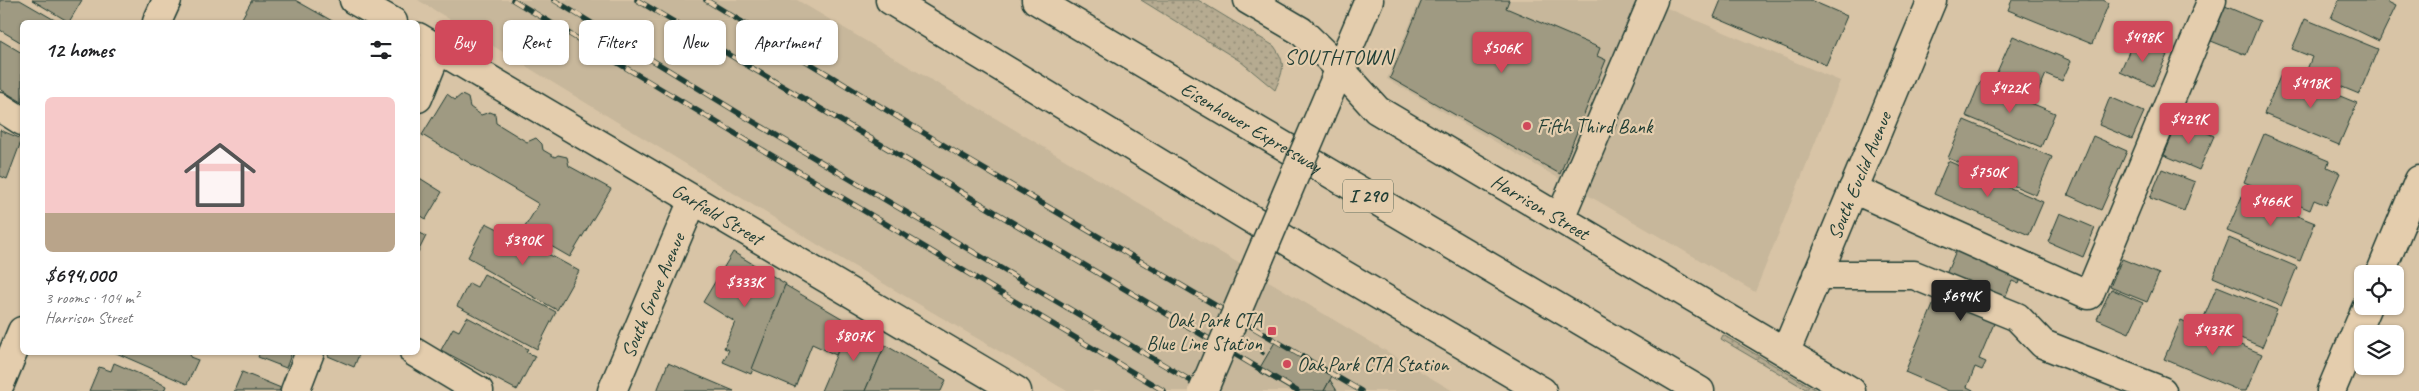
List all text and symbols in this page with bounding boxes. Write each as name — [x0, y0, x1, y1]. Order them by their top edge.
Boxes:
chip: Buy — [435, 20, 493, 65]
chip: Rent — [503, 20, 569, 65]
chip: Filters — [579, 20, 654, 65]
chip: New — [664, 20, 726, 65]
chip: Apartment — [736, 20, 838, 65]
pin: $498K — [2108, 20, 2178, 63]
text: $498K — [2125, 27, 2161, 47]
pin: $506K — [1467, 32, 1537, 74]
icon: filters — [367, 36, 395, 64]
text: 12 homes — [45, 37, 114, 63]
text: $506K — [1483, 38, 1521, 58]
district label: SOUTHTOWN — [1284, 44, 1396, 70]
pin: $418K — [2276, 66, 2346, 109]
pin: $422K — [1975, 72, 2045, 114]
text: $418K — [2293, 73, 2329, 93]
street label: Eisenhower Expressway — [1176, 76, 1328, 179]
text: $422K — [1992, 78, 2028, 98]
pin: $429K — [2154, 102, 2224, 145]
street label: South Euclid Avenue — [1821, 107, 1897, 243]
text: $429K — [2171, 109, 2207, 129]
place label: Fifth Third Bank — [1537, 114, 1654, 139]
marker: Fifth Third Bank — [1521, 120, 1533, 132]
icon: home — [175, 130, 265, 220]
pin: $750K — [1953, 156, 2023, 198]
text: $750K — [1970, 162, 2006, 182]
street label: Harrison Street — [1487, 168, 1596, 247]
street label: Garfield Street — [668, 178, 770, 252]
road number: I 290 — [1343, 180, 1393, 212]
pin: $466K — [2236, 184, 2306, 227]
text: $466K — [2252, 191, 2290, 211]
pin: $390K — [488, 224, 558, 266]
street label: South Grove Avenue — [615, 228, 691, 361]
text: $390K — [505, 230, 541, 250]
text: $694,000 — [45, 262, 116, 288]
map controls — [2354, 265, 2404, 375]
button: locate — [2354, 265, 2404, 315]
pin: $333K — [710, 266, 780, 308]
text: $333K — [727, 272, 763, 292]
pin: $694K — [1926, 280, 1996, 322]
text: $694K — [1942, 286, 1980, 306]
text: 3 rooms · 104 m² — [45, 288, 139, 308]
text: Harrison Street — [45, 308, 132, 328]
place label: Oak Park CTA Blue Line Station — [1146, 308, 1263, 356]
pin: $437K — [2178, 314, 2248, 356]
pin: $807K — [819, 320, 889, 362]
text: $437K — [2195, 320, 2231, 340]
marker: Oak Park CTA Blue Line Station — [1266, 325, 1278, 337]
button: layers — [2354, 325, 2404, 375]
text: $807K — [836, 326, 872, 346]
place label: Oak Park CTA Station — [1297, 352, 1449, 377]
marker: Oak Park CTA Station — [1281, 358, 1293, 370]

